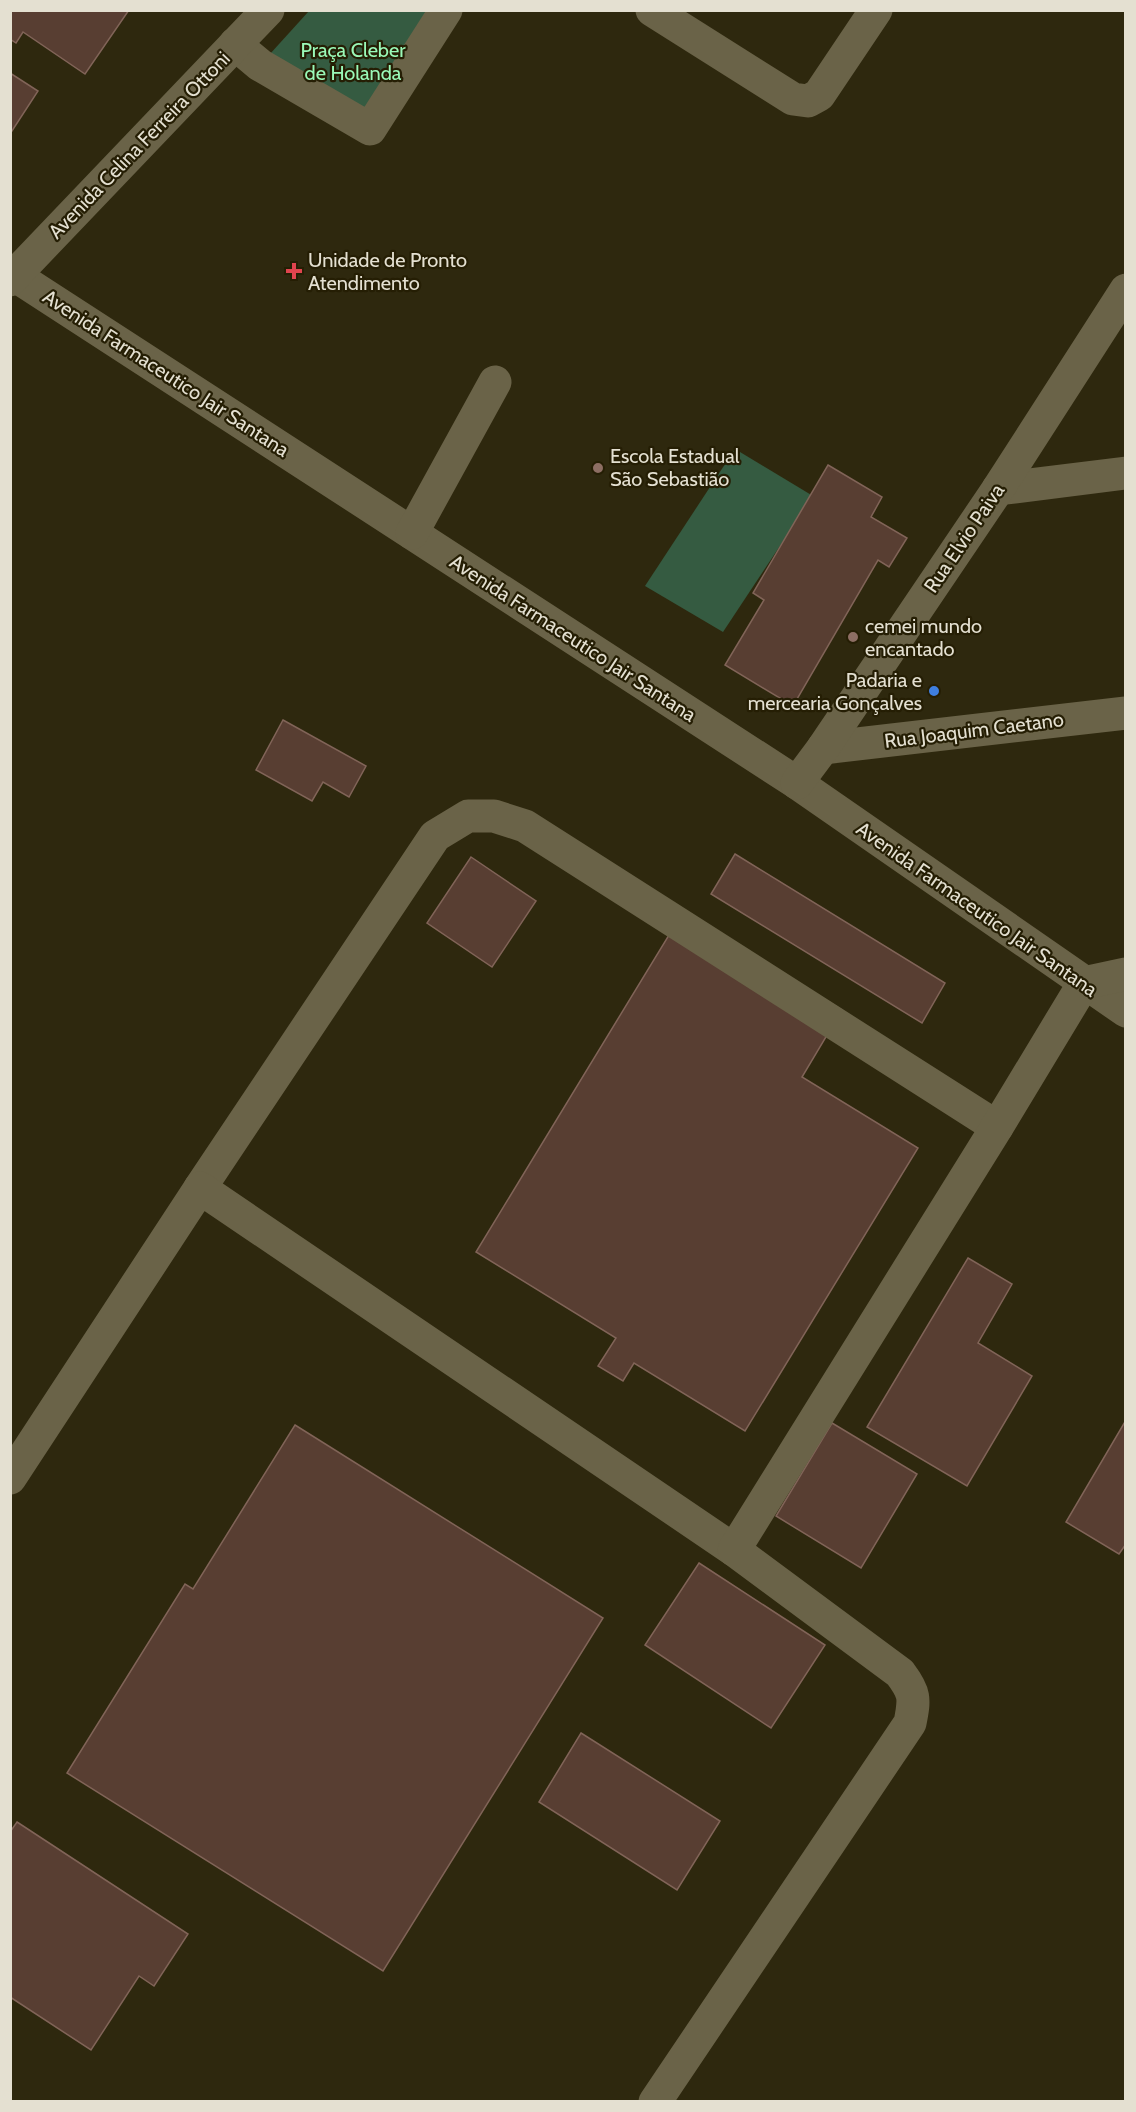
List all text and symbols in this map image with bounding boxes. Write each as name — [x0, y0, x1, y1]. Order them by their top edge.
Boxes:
park label: Praça Cleber de Holanda — [300, 38, 406, 85]
street label: Avenida Celina Ferreira Ottoni — [43, 46, 235, 244]
place label: Unidade de Pronto Atendimento — [308, 248, 467, 295]
marker: Unidade de Pronto Atendimento — [285, 262, 303, 280]
street label: Avenida Farmaceutico Jair Santana — [38, 284, 294, 462]
place label: Escola Estadual São Sebastião — [610, 444, 740, 491]
marker: Escola Estadual São Sebastião — [591, 461, 605, 475]
street label: Rua Elvio Paiva — [919, 479, 1009, 597]
street label: Avenida Farmaceutico Jair Santana — [445, 549, 701, 727]
place label: cemei mundo encantado — [865, 614, 982, 661]
marker: cemei mundo encantado — [846, 630, 860, 644]
place label: Padaria e mercearia Gonçalves — [748, 668, 922, 715]
marker: Padaria e mercearia Gonçalves — [927, 684, 941, 698]
street label: Rua Joaquim Caetano — [883, 707, 1065, 753]
street label: Avenida Farmaceutico Jair Santana — [852, 816, 1102, 1002]

